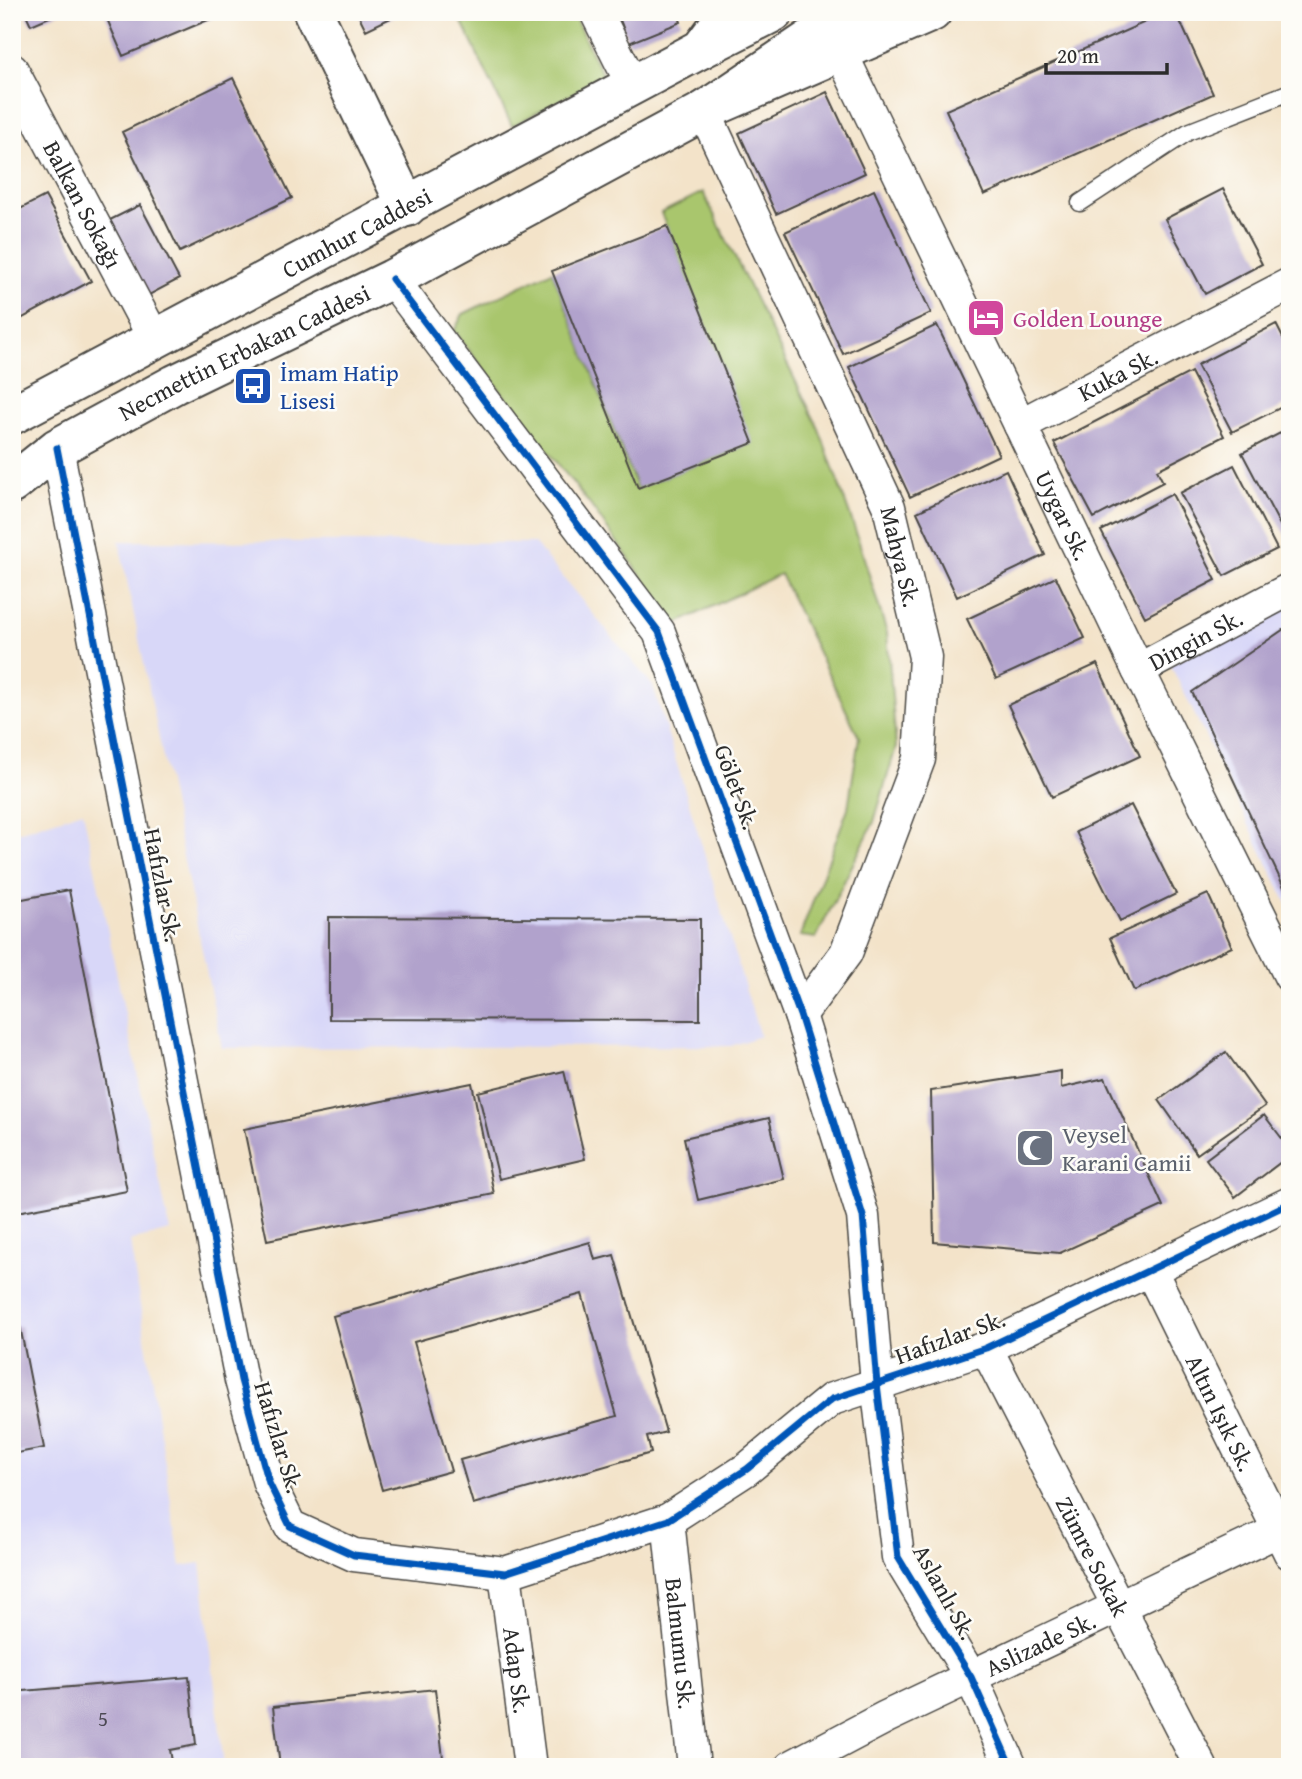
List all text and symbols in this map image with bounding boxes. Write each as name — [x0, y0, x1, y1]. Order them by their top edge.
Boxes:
scale bar — [1046, 32, 1167, 76]
text: 20 m — [1057, 40, 1099, 71]
street label: Balkan Sokağı — [35, 134, 132, 275]
street label: Cumhur Caddesi — [275, 178, 438, 286]
street label: Necmettin Erbakan Caddesi — [112, 275, 376, 429]
hotel icon: Golden Lounge — [965, 297, 1007, 339]
place label: Golden Lounge — [1013, 301, 1163, 336]
street label: Kuka Sk. — [1071, 339, 1164, 409]
place label: İmam Hatip Lisesi — [280, 355, 399, 418]
bus stop icon: İmam Hatip Lisesi — [232, 365, 274, 407]
street label: Uygar Sk. — [1027, 464, 1100, 566]
street label: Mahya Sk. — [872, 503, 930, 610]
street label: Dingin Sk. — [1142, 600, 1249, 679]
street label: Gölet Sk. — [706, 740, 768, 834]
street label: Hafızlar Sk. — [135, 825, 191, 945]
place label: Veysel Karani Camii — [1062, 1117, 1192, 1180]
mosque icon: Veysel Karani Camii — [1014, 1127, 1056, 1169]
street label: Hafızlar Sk. — [890, 1301, 1010, 1373]
street label: Altın Işık Sk. — [1177, 1348, 1264, 1477]
street label: Hafızlar Sk. — [245, 1377, 313, 1497]
street label: Zümre Sokak — [1047, 1490, 1139, 1623]
street label: Aslanlı Sk. — [904, 1538, 986, 1646]
street label: Balmumu Sk. — [657, 1576, 705, 1711]
street label: Aslizade Sk. — [979, 1603, 1101, 1685]
street label: Adap Sk. — [495, 1625, 540, 1715]
house number: 5 — [98, 1703, 108, 1734]

